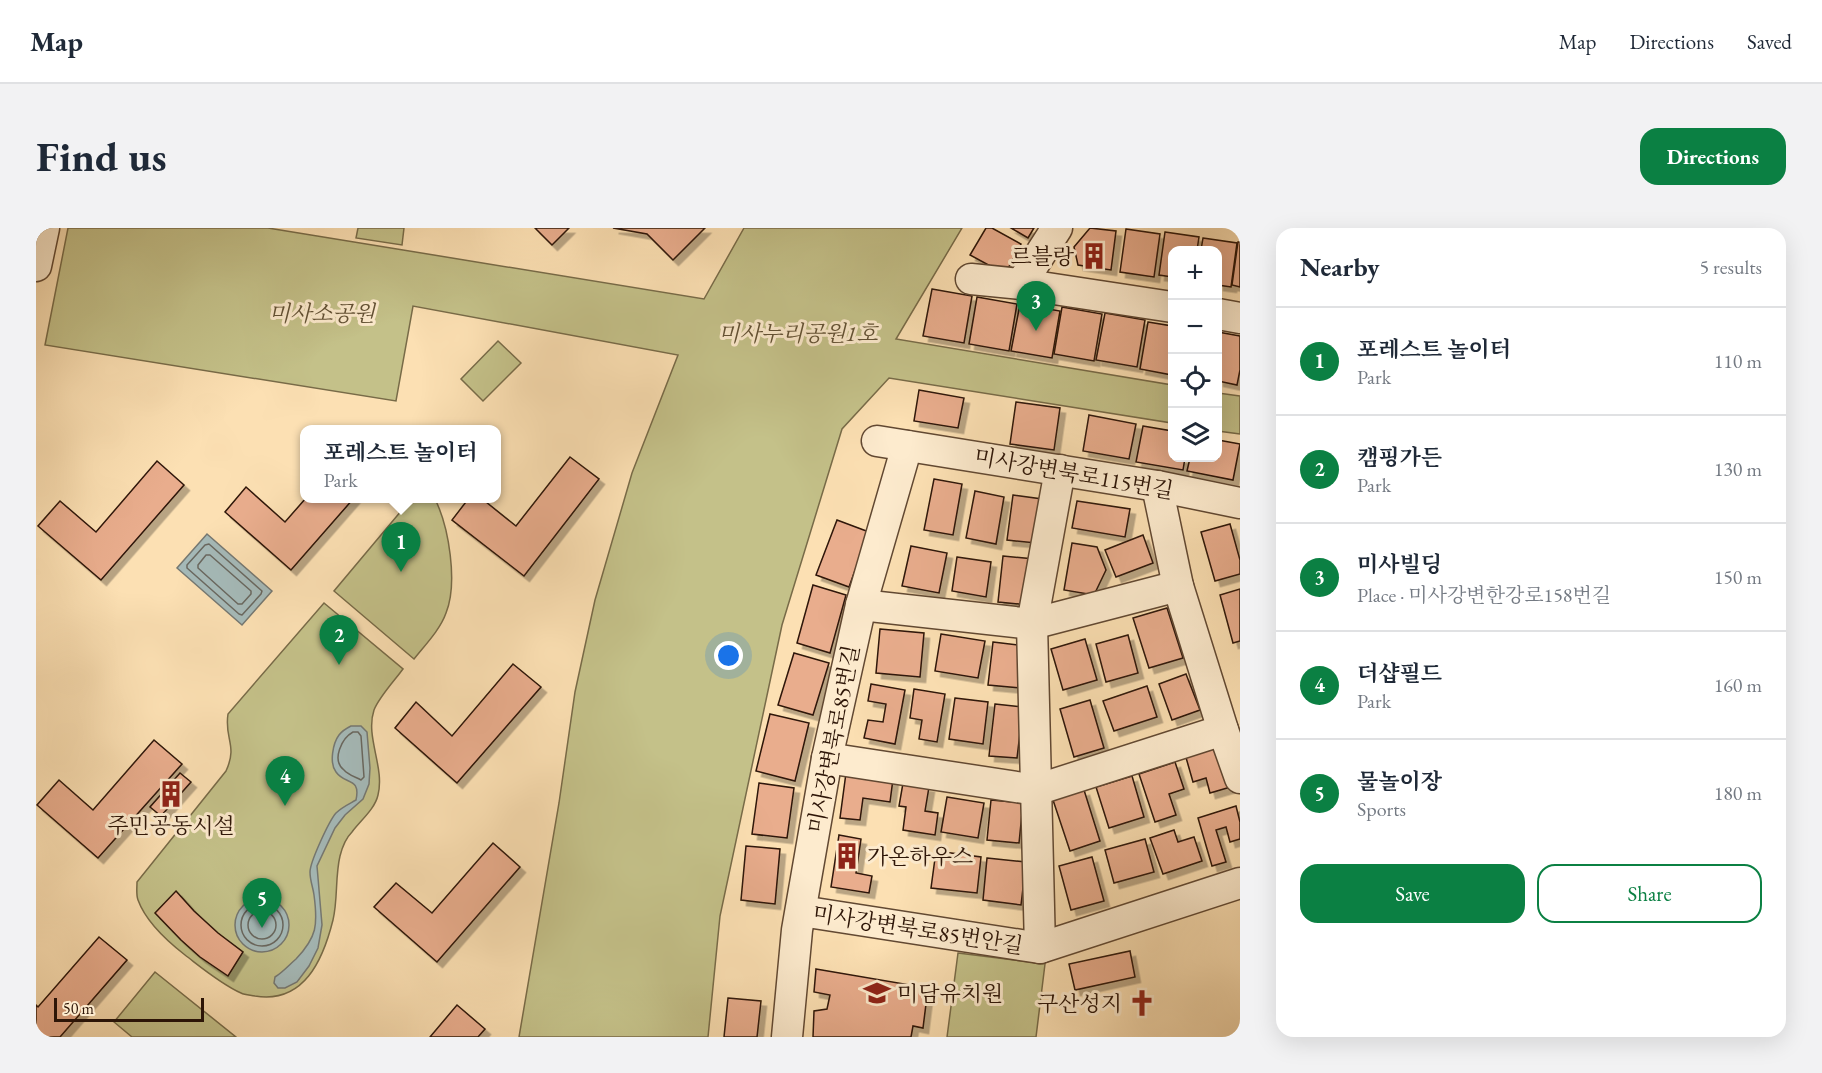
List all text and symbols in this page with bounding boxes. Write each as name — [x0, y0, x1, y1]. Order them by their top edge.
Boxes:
text: Map — [30, 23, 83, 59]
text: Map — [1559, 28, 1596, 55]
text: Directions — [1629, 28, 1714, 55]
text: Saved — [1747, 28, 1792, 55]
button: Directions — [1640, 128, 1786, 185]
text: Find us — [36, 129, 167, 184]
building icon: 르블랑 — [1079, 241, 1109, 271]
place label: 르블랑 — [1010, 242, 1075, 271]
map controls — [1168, 246, 1222, 462]
button: + — [1168, 246, 1222, 300]
text: Nearby — [1300, 250, 1380, 284]
text: 5 results — [1699, 254, 1762, 280]
pin: 3 — [1016, 282, 1056, 331]
park label: 미사소공원 — [269, 299, 377, 328]
button: − — [1168, 300, 1222, 354]
park label: 미사누리공원1호 — [718, 319, 879, 348]
text: 포레스트 놀이터 — [1357, 335, 1511, 364]
text: 1 — [1314, 348, 1325, 374]
text: 110 m — [1714, 348, 1762, 374]
button: locate — [1168, 354, 1222, 408]
text: Park — [1357, 364, 1391, 390]
button: layers — [1168, 408, 1222, 462]
popup — [300, 425, 501, 503]
text: 포레스트 놀이터 — [324, 438, 477, 467]
street label: 미사강변북로115번길 — [972, 442, 1176, 505]
text: 캠핑가든 — [1357, 443, 1442, 472]
text: 2 — [1314, 456, 1325, 482]
text: 130 m — [1714, 456, 1762, 482]
text: Park — [324, 467, 358, 493]
text: Park — [1357, 472, 1391, 498]
pin: 1 — [382, 522, 421, 572]
text: 미사빌딩 — [1357, 550, 1442, 579]
text: 3 — [1314, 564, 1325, 590]
text: 150 m — [1714, 564, 1762, 590]
text: Place · 미사강변한강로158번길 — [1357, 582, 1611, 608]
pin: 2 — [320, 616, 358, 665]
your location — [714, 641, 743, 670]
street label: 미사강변북로85번길 — [801, 643, 866, 836]
text: 더샵필드 — [1357, 659, 1442, 688]
text: 4 — [1314, 672, 1325, 698]
text: 160 m — [1714, 672, 1762, 698]
text: Park — [1357, 688, 1391, 714]
pin: 4 — [266, 756, 304, 806]
text: 물놀이장 — [1357, 767, 1442, 796]
building icon: 주민공동시설 — [156, 779, 186, 809]
text: 5 — [1314, 780, 1325, 806]
text: 180 m — [1714, 780, 1762, 806]
text: Sports — [1357, 796, 1406, 822]
place label: 주민공동시설 — [107, 811, 235, 840]
building icon: 가온하우스 — [832, 841, 862, 871]
place label: 가온하우스 — [867, 842, 973, 871]
button: Save — [1300, 864, 1525, 923]
button: Share — [1537, 864, 1762, 923]
pin: 5 — [242, 878, 282, 928]
street label: 미사강변북로85번안길 — [811, 899, 1025, 960]
school or university icon: 미담유치원 — [862, 978, 892, 1008]
place label: 미담유치원 — [897, 979, 1003, 1008]
church icon: 구산성지 — [1127, 988, 1157, 1018]
place label: 구산성지 — [1037, 989, 1122, 1018]
scale bar — [54, 995, 204, 1022]
text: 50 m — [63, 998, 94, 1019]

